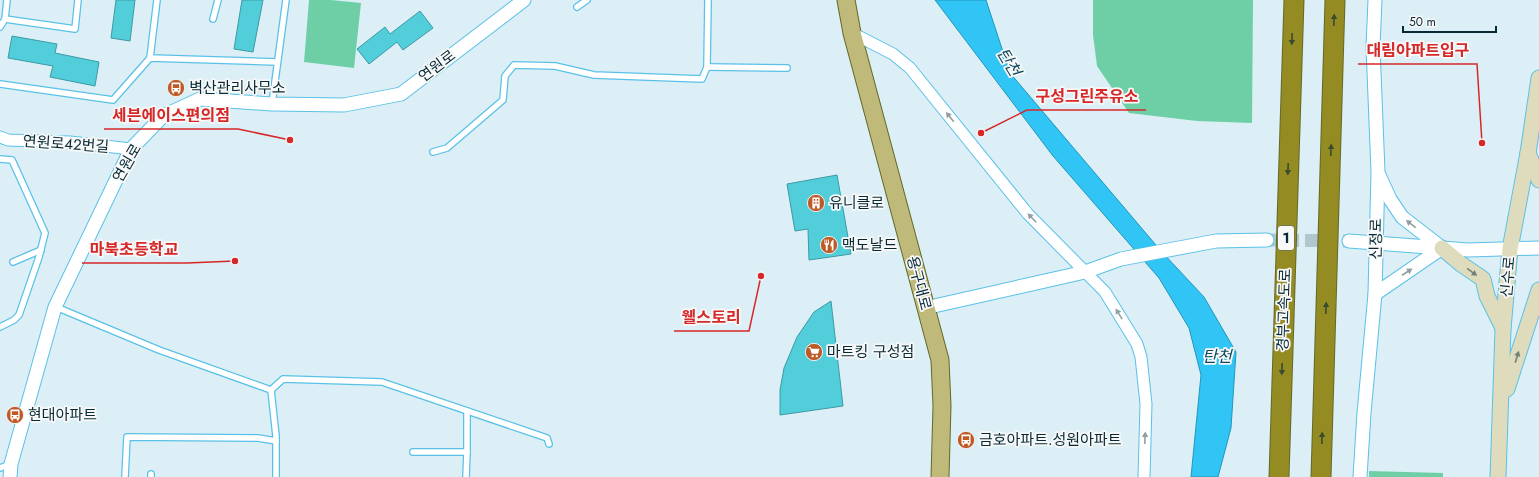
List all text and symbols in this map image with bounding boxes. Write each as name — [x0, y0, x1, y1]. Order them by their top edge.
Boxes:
scale bar — [1403, 8, 1496, 34]
one-way arrow — [1331, 13, 1337, 26]
text: 50 m — [1409, 13, 1436, 31]
one-way arrow — [1289, 33, 1296, 45]
callout: 대림아파트입구 — [1358, 36, 1477, 64]
text: 대림아파트입구 — [1366, 39, 1470, 62]
water label: 탄천 — [992, 43, 1028, 82]
street label: 연원로 — [414, 45, 460, 87]
place label: 벽산관리사무소 — [189, 77, 286, 99]
bus stop icon: 벽산관리사무소 — [166, 78, 186, 98]
callout: 구성그린주유소 — [1027, 82, 1146, 110]
text: 구성그린주유소 — [1035, 85, 1139, 108]
callout: 세븐에이스편의점 — [104, 101, 238, 129]
text: 세븐에이스편의점 — [112, 104, 230, 127]
one-way arrow — [945, 112, 954, 123]
street label: 연원로42번길 — [22, 130, 110, 158]
street label: 연원로 — [107, 140, 147, 186]
one-way arrow — [1327, 144, 1334, 156]
one-way arrow — [1285, 163, 1292, 175]
place label: 유니클로 — [829, 192, 884, 214]
building icon: 유니클로 — [806, 193, 826, 213]
one-way arrow — [1027, 213, 1037, 223]
street label: 신정로 — [1365, 218, 1387, 260]
one-way arrow — [1406, 220, 1417, 228]
road number: 1 — [1278, 226, 1294, 250]
place label: 맥도날드 — [842, 234, 897, 256]
callout: 마북초등학교 — [82, 235, 187, 263]
restaurant icon: 맥도날드 — [819, 235, 839, 255]
text: 마북초등학교 — [90, 238, 178, 261]
street label: 용구대로 — [901, 253, 937, 313]
street label: 신수로 — [1495, 255, 1521, 299]
street label: 경부고속도로 — [1272, 268, 1296, 352]
one-way arrow — [1402, 268, 1412, 276]
one-way arrow — [1467, 268, 1478, 276]
one-way arrow — [1323, 301, 1329, 314]
callout: 웰스토리 — [674, 303, 749, 331]
text: 웰스토리 — [682, 306, 740, 329]
one-way arrow — [1116, 308, 1123, 320]
place label: 마트킹 구성점 — [827, 341, 914, 363]
supermarket icon: 마트킹 구성점 — [804, 342, 824, 362]
water label: 탄천 — [1202, 345, 1234, 368]
one-way arrow — [1514, 350, 1520, 362]
one-way arrow — [1279, 363, 1285, 376]
place label: 현대아파트 — [28, 404, 97, 426]
bus stop icon: 현대아파트 — [5, 405, 25, 425]
place label: 금호아파트.성원아파트 — [979, 429, 1122, 451]
bus stop icon: 금호아파트.성원아파트 — [956, 430, 976, 450]
one-way arrow — [1319, 431, 1325, 444]
one-way arrow — [1141, 432, 1148, 444]

